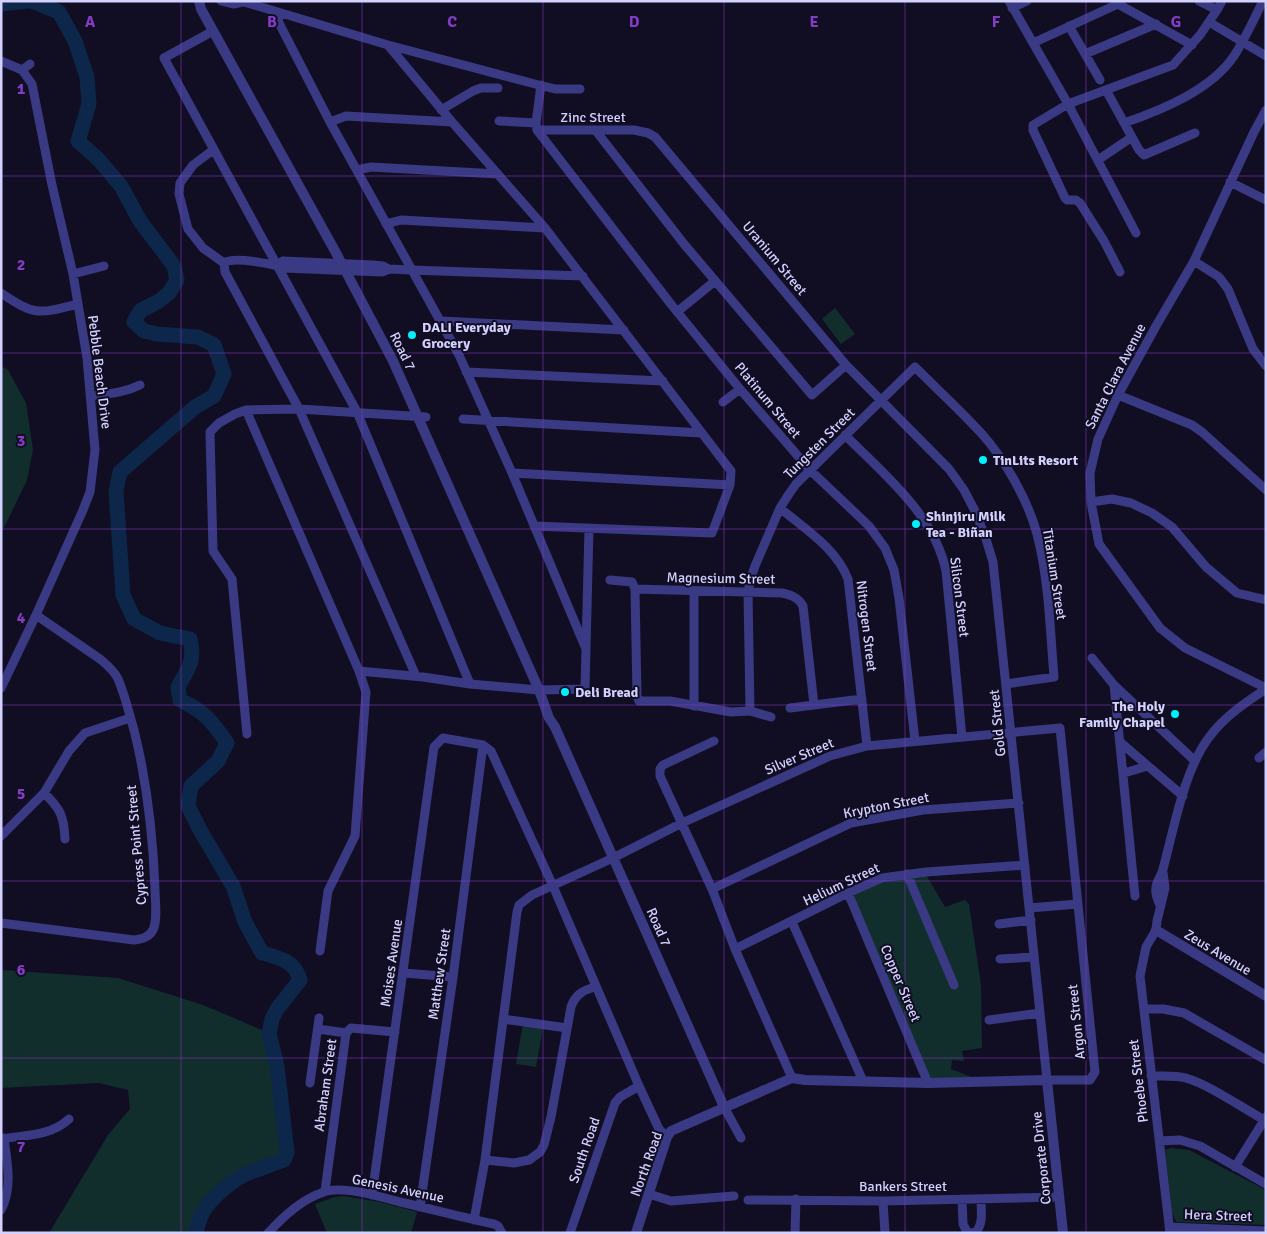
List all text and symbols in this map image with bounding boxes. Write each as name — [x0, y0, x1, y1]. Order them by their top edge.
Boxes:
text: A — [85, 12, 96, 32]
text: B — [267, 12, 277, 32]
text: C — [447, 12, 457, 32]
text: D — [629, 12, 640, 32]
text: E — [809, 12, 819, 32]
text: F — [992, 12, 1001, 32]
text: G — [1171, 12, 1181, 32]
text: 1 — [17, 79, 26, 99]
street label: Zinc Street — [560, 109, 626, 126]
street label: Uranium Street — [739, 218, 811, 299]
text: 2 — [17, 255, 25, 275]
street label: Pebble Beach Drive — [84, 314, 115, 430]
place label: DALI Everyday Grocery — [422, 319, 511, 352]
street label: Santa Clara Avenue — [1081, 321, 1149, 432]
street label: Road 7 — [386, 329, 419, 373]
marker: DALI Everyday Grocery — [406, 329, 418, 341]
street label: Platinum Street — [731, 359, 804, 442]
street label: Tungsten Street — [780, 404, 858, 482]
text: 3 — [17, 431, 25, 451]
place label: TinLits Resort — [993, 452, 1079, 469]
marker: TinLits Resort — [977, 454, 989, 466]
place label: Shinjiru Milk Tea - Biñan — [926, 508, 1006, 541]
marker: Shinjiru Milk Tea - Biñan — [910, 518, 922, 530]
street label: Titanium Street — [1039, 527, 1070, 621]
street label: Silicon Street — [946, 556, 973, 638]
street label: Magnesium Street — [666, 569, 776, 588]
street label: Nitrogen Street — [852, 579, 881, 673]
text: 4 — [17, 608, 26, 628]
place label: Deli Bread — [575, 684, 639, 701]
marker: Deli Bread — [559, 686, 571, 698]
street label: Gold Street — [986, 689, 1009, 757]
place label: The Holy Family Chapel — [1079, 698, 1166, 731]
marker: The Holy Family Chapel — [1169, 708, 1181, 720]
street label: Silver Street — [762, 734, 836, 779]
text: 5 — [17, 784, 25, 804]
street label: Cypress Point Street — [123, 784, 150, 906]
street label: Krypton Street — [842, 789, 931, 822]
street label: Helium Street — [800, 859, 882, 910]
street label: Road 7 — [643, 905, 675, 949]
street label: Moises Avenue — [377, 918, 406, 1008]
street label: Zeus Avenue — [1181, 926, 1254, 979]
street label: Matthew Street — [425, 927, 454, 1021]
street label: Copper Street — [877, 942, 924, 1024]
text: 6 — [17, 960, 26, 980]
street label: Argon Street — [1064, 983, 1089, 1060]
street label: Abraham Street — [311, 1037, 340, 1133]
street label: Phoebe Street — [1125, 1038, 1152, 1124]
street label: Corporate Drive — [1028, 1110, 1055, 1205]
street label: South Road — [565, 1115, 604, 1185]
street label: North Road — [627, 1129, 666, 1199]
text: 7 — [17, 1137, 26, 1157]
street label: Genesis Avenue — [350, 1170, 445, 1207]
street label: Bankers Street — [859, 1178, 947, 1195]
street label: Hera Street — [1184, 1206, 1252, 1225]

